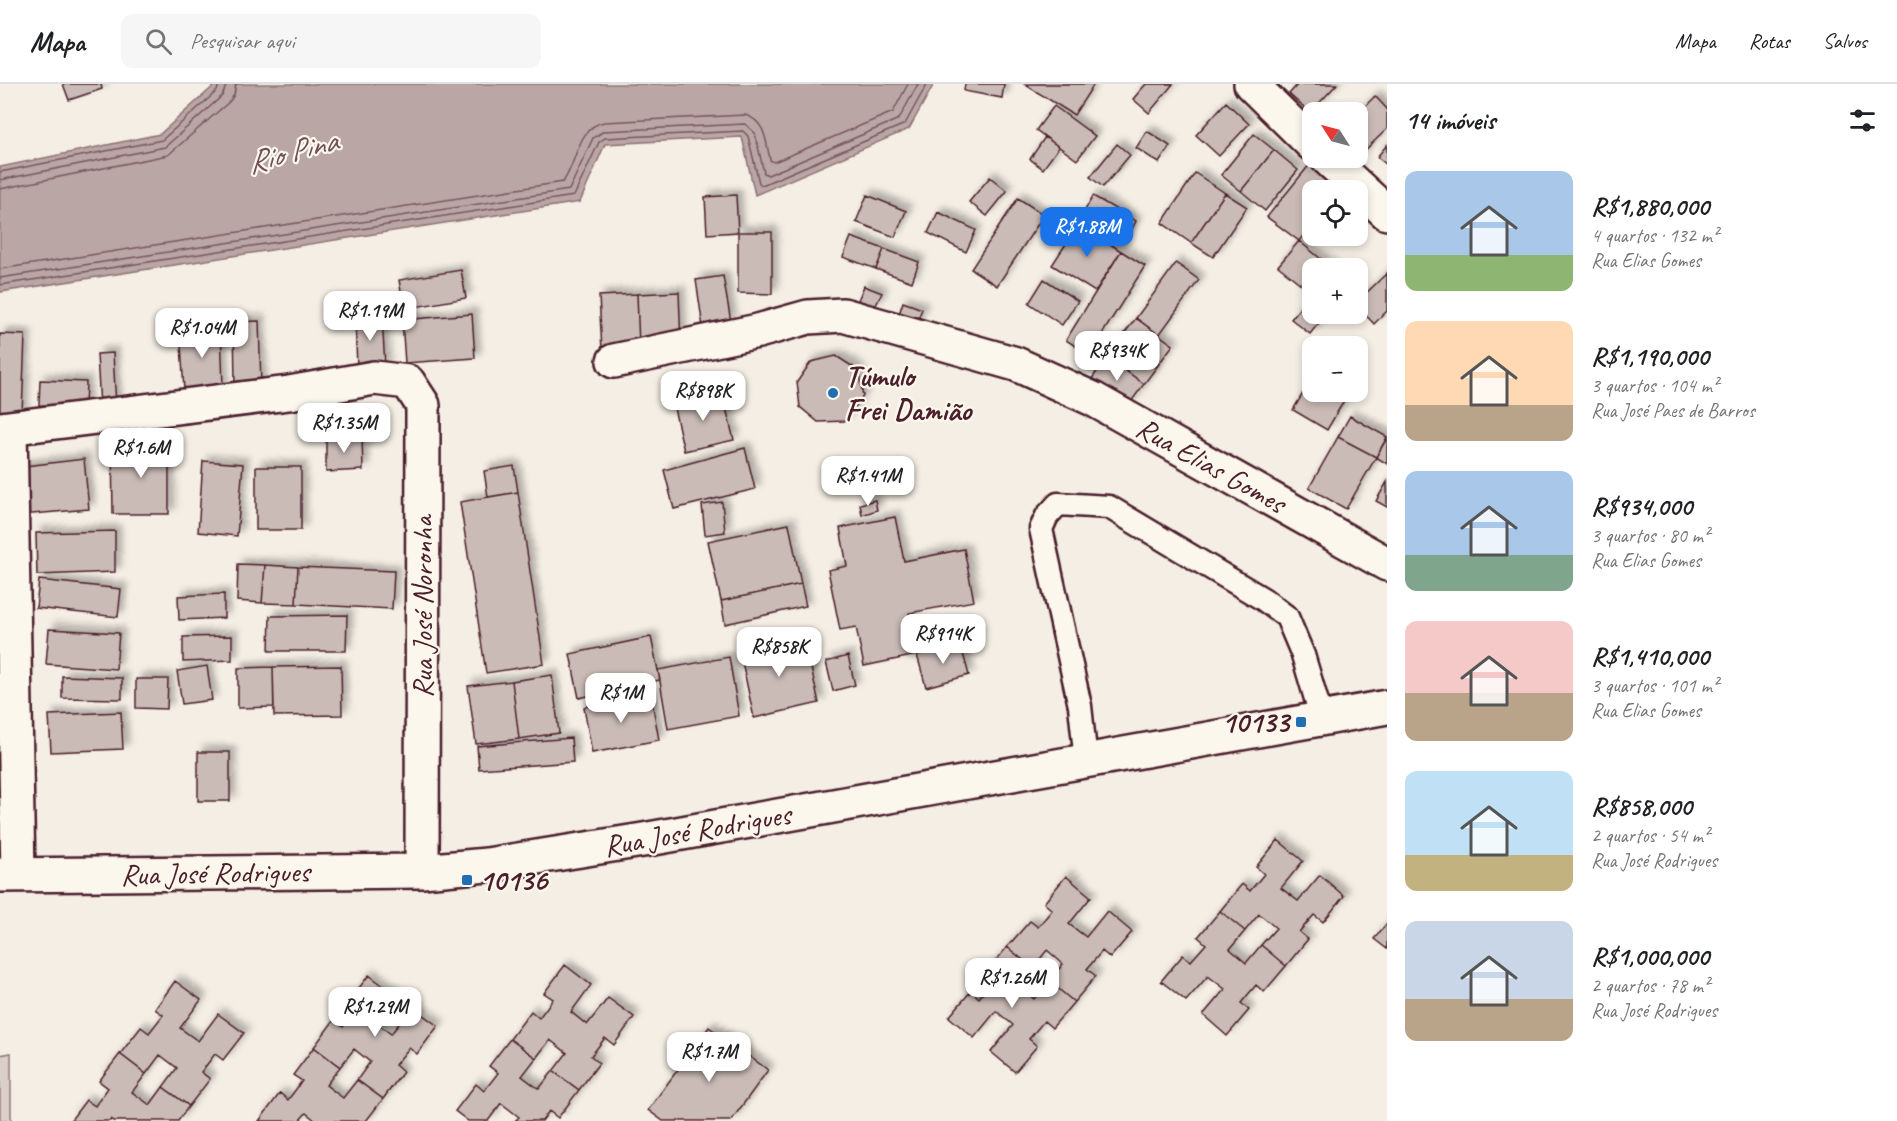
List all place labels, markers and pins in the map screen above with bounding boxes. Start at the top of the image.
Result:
pin: R$1.88M [1032,207,1142,258]
pin: R$1.19M [315,291,425,342]
pin: R$1.04M [147,308,257,359]
pin: R$934K [1068,331,1166,382]
place label: Túmulo Frei Damião [845,357,973,429]
pin: R$898K [654,371,752,422]
marker: Túmulo Frei Damião [826,386,840,400]
pin: R$1.35M [289,403,399,454]
pin: R$1.6M [92,428,190,479]
pin: R$1.41M [813,456,923,507]
pin: R$914K [894,614,992,665]
pin: R$858K [730,627,828,678]
pin: R$1M [585,673,657,724]
place label: 10133 [1222,703,1292,741]
marker: 10133 [1294,715,1308,729]
place label: 10136 [479,861,549,899]
marker: 10136 [460,873,474,887]
pin: R$1.26M [957,958,1067,1009]
pin: R$1.29M [320,987,430,1038]
pin: R$1.7M [660,1032,758,1083]

